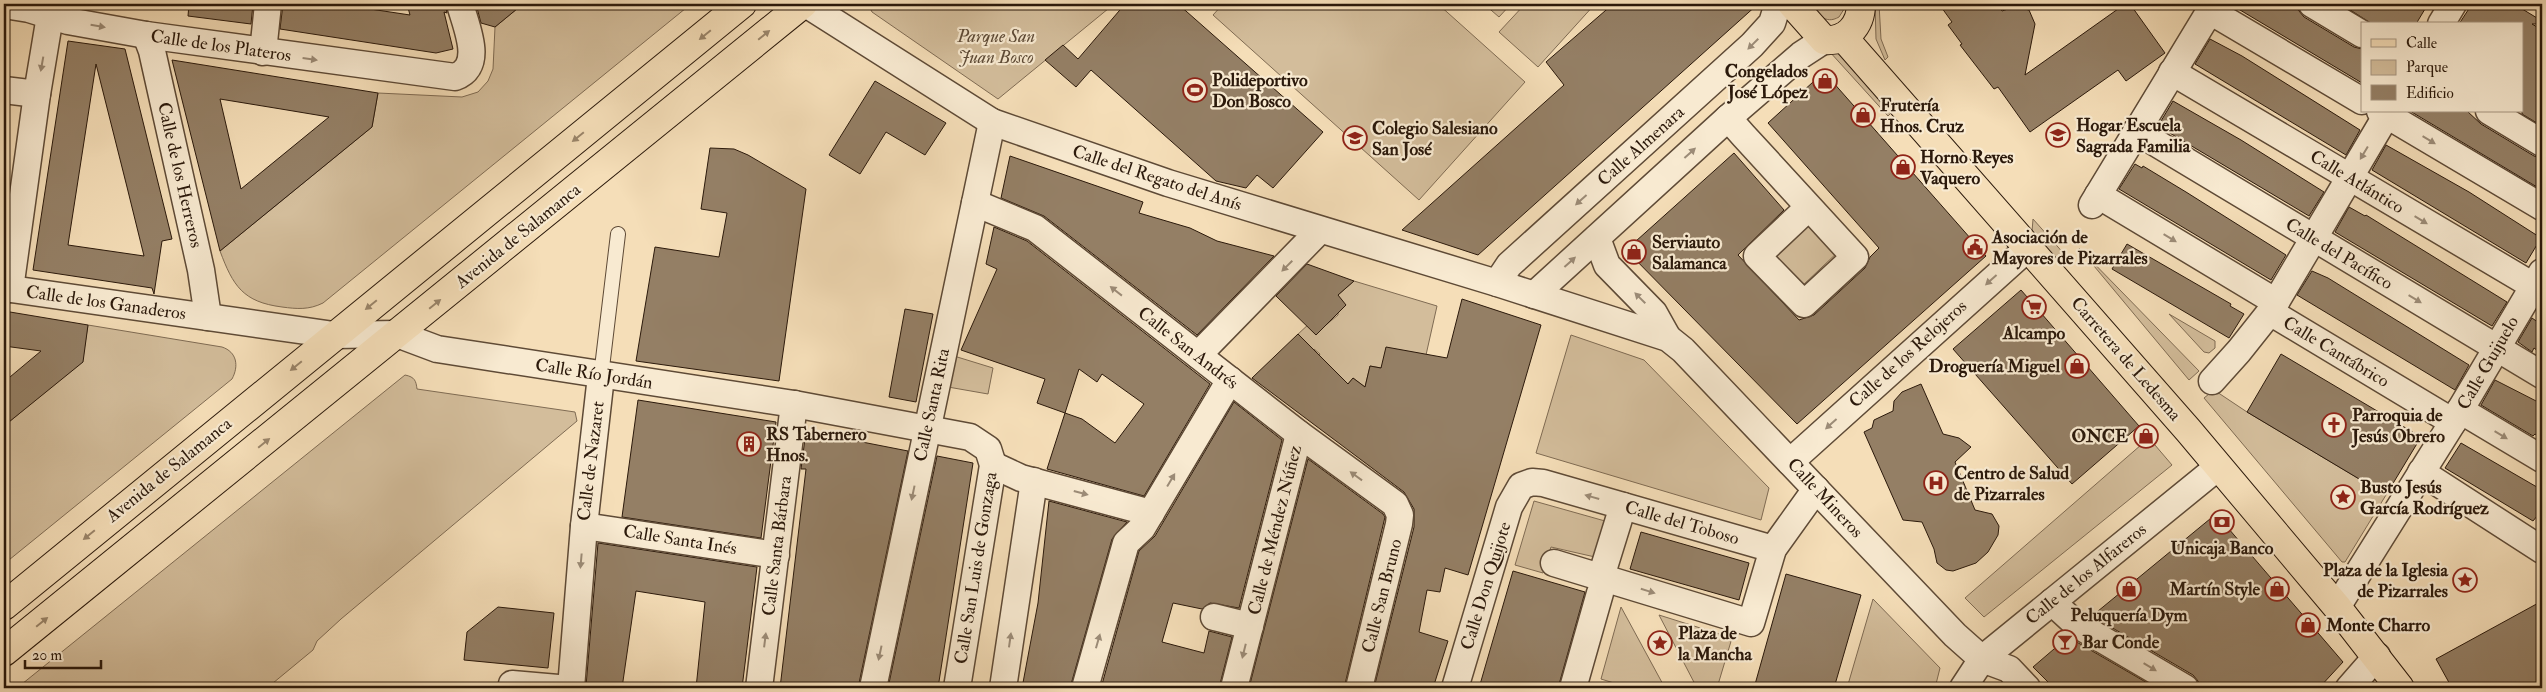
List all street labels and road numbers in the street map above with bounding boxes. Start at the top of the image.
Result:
street label: Calle de los Plateros [149,25,293,67]
street label: Calle de los Herreros [152,100,208,250]
street label: Calle Almenara [1593,101,1690,191]
street label: Calle del Regato del Anís [1069,140,1245,216]
street label: Calle Atlántico [2306,145,2409,219]
street label: Avenida de Salamanca [450,178,586,294]
street label: Calle del Pacífico [2281,213,2397,295]
street label: Calle de los Ganaderos [24,280,188,326]
street label: Carretera de Ledesma [2066,292,2187,426]
street label: Calle de los Relojeros [1844,295,1972,413]
street label: Calle San Andrés [1133,302,1243,394]
street label: Calle Cantábrico [2279,311,2394,393]
street label: Calle Guijuelo [2452,312,2524,414]
street label: Calle Santa Rita [909,346,955,464]
street label: Calle Río Jordán [534,353,654,395]
street label: Calle de Nazaret [572,400,610,522]
street label: Avenida de Salamanca [101,412,237,528]
street label: Calle de Méndez Núñez [1243,442,1307,617]
street label: Calle Mineros [1782,453,1868,543]
street label: Calle San Luis de Gonzaga [949,470,1003,666]
street label: Calle Santa Bárbara [757,474,797,617]
street label: Calle del Toboso [1622,496,1742,550]
street label: Calle de los Alfareros [2021,518,2151,630]
street label: Calle Don Quijote [1456,519,1517,653]
street label: Calle Santa Inés [621,520,739,560]
street label: Calle San Bruno [1357,536,1407,656]

